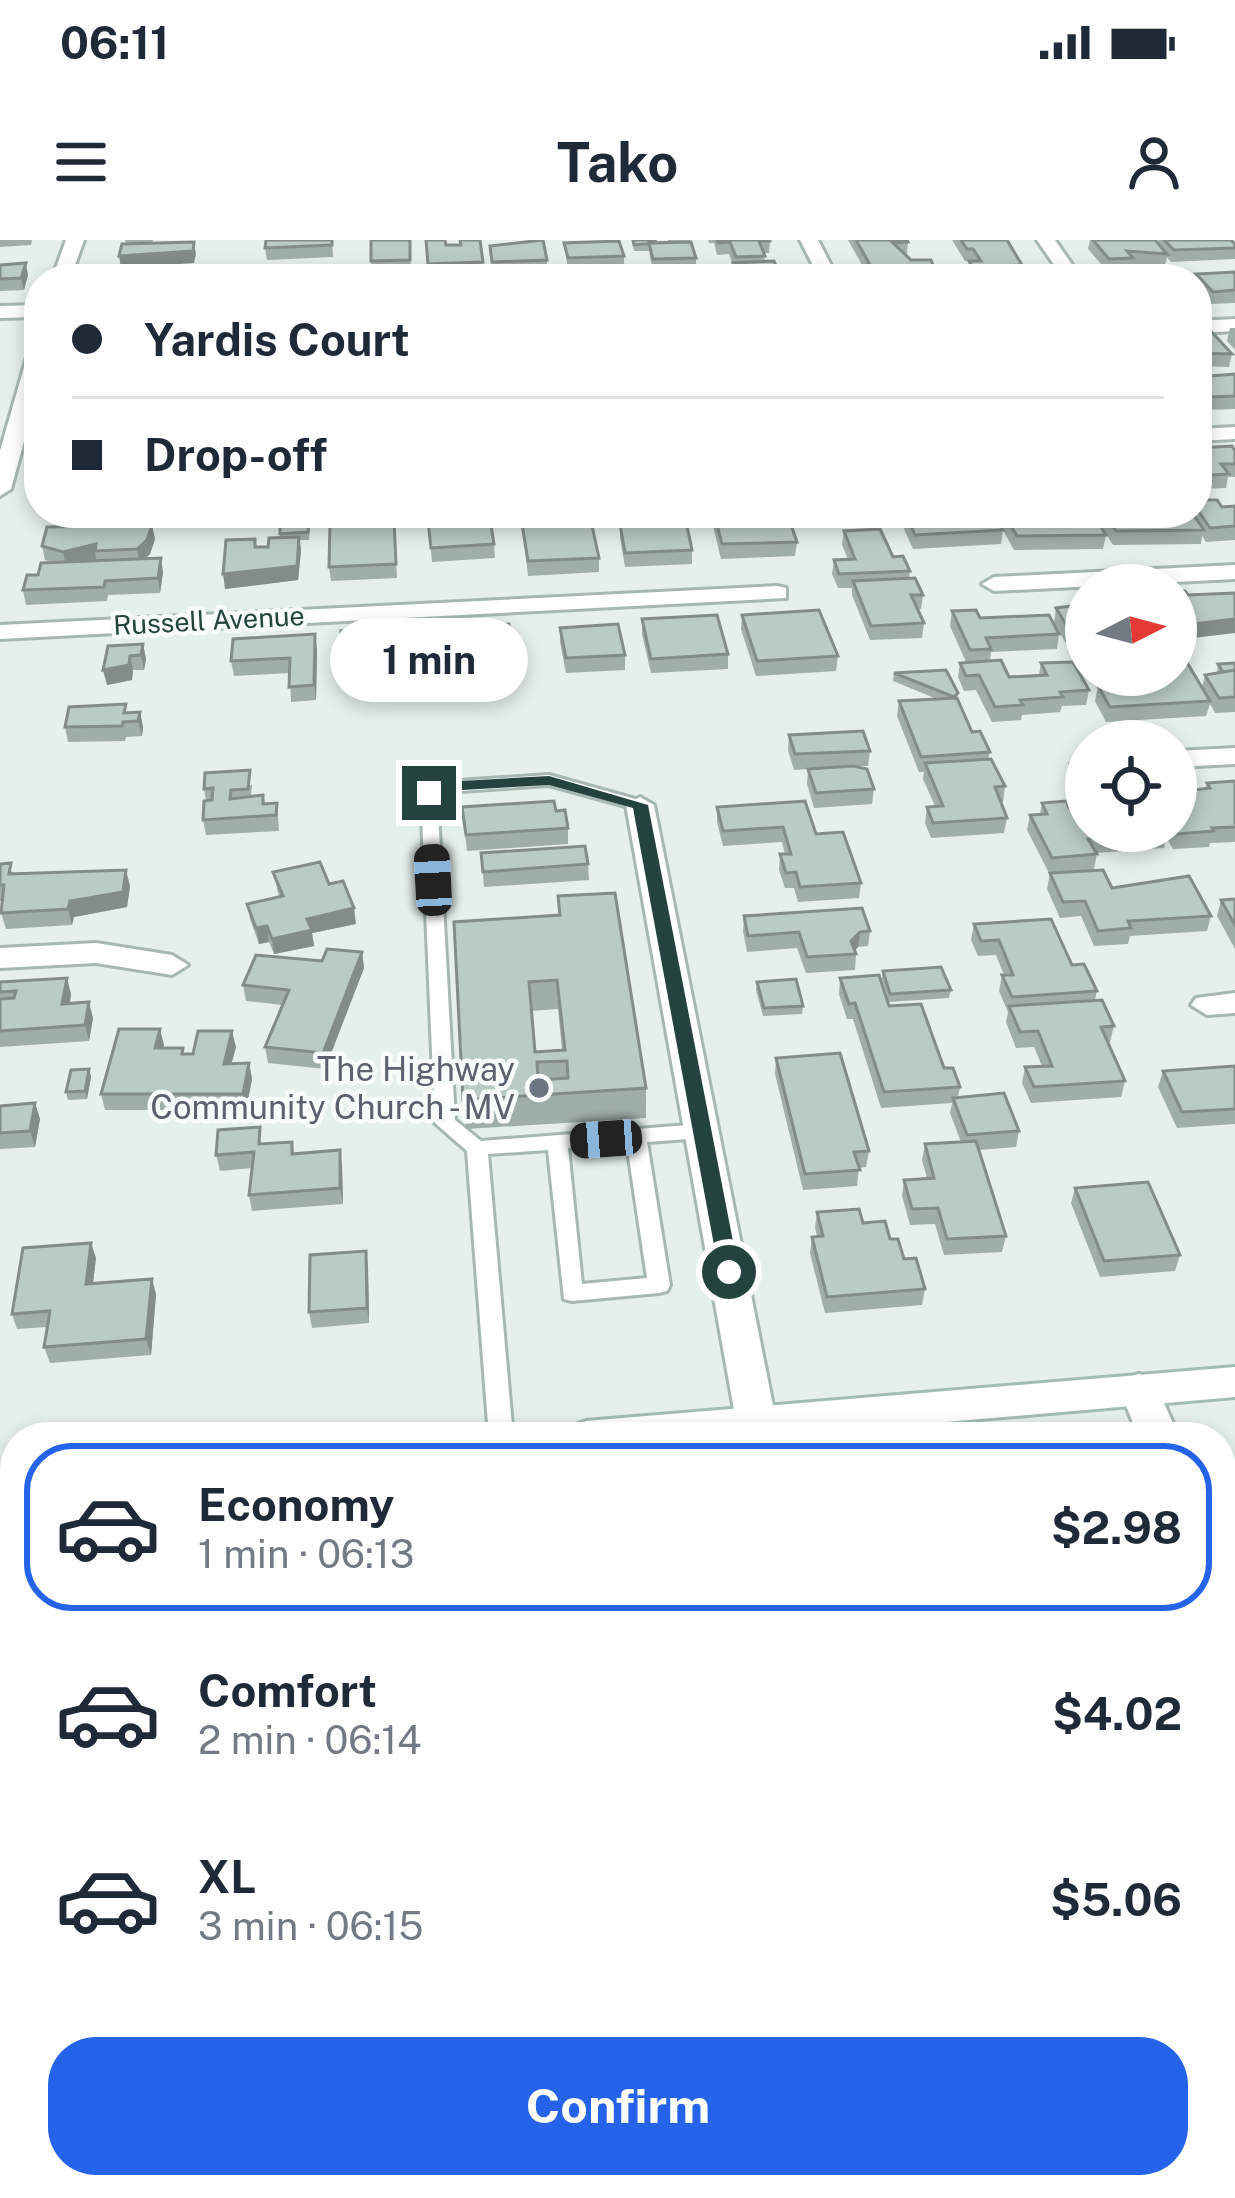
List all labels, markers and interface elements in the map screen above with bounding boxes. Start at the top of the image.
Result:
text: 06:11 [60,16,169,69]
icon: menu [48,129,114,195]
icon: person [1121,129,1187,195]
text: Tako [557,131,678,194]
text: Yardis Court [144,313,410,366]
text: Drop-off [144,428,327,481]
north arrow [1065,564,1197,696]
map controls [1065,564,1197,852]
street label: Russell Avenue [112,599,305,641]
callout: 1 min [330,619,528,703]
text: 1 min [382,637,476,683]
button: locate [1065,720,1197,852]
route end [402,766,456,820]
car [413,843,453,917]
place label: The Highway Community Church - MV [150,1050,515,1126]
marker: The Highway Community Church - MV [526,1075,552,1101]
car [569,1119,643,1159]
route start [702,1245,756,1299]
icon: car [54,1473,162,1581]
text: Economy [198,1478,394,1531]
text: $2.98 [1051,1501,1182,1554]
text: 1 min · 06:13 [198,1531,414,1577]
icon: car [54,1659,162,1767]
text: Comfort [198,1664,377,1717]
text: $4.02 [1052,1687,1182,1740]
text: 2 min · 06:14 [198,1717,422,1763]
icon: car [54,1845,162,1953]
text: XL [198,1850,256,1903]
text: $5.06 [1050,1873,1182,1926]
text: 3 min · 06:15 [198,1903,423,1949]
button: Confirm [48,2037,1188,2175]

